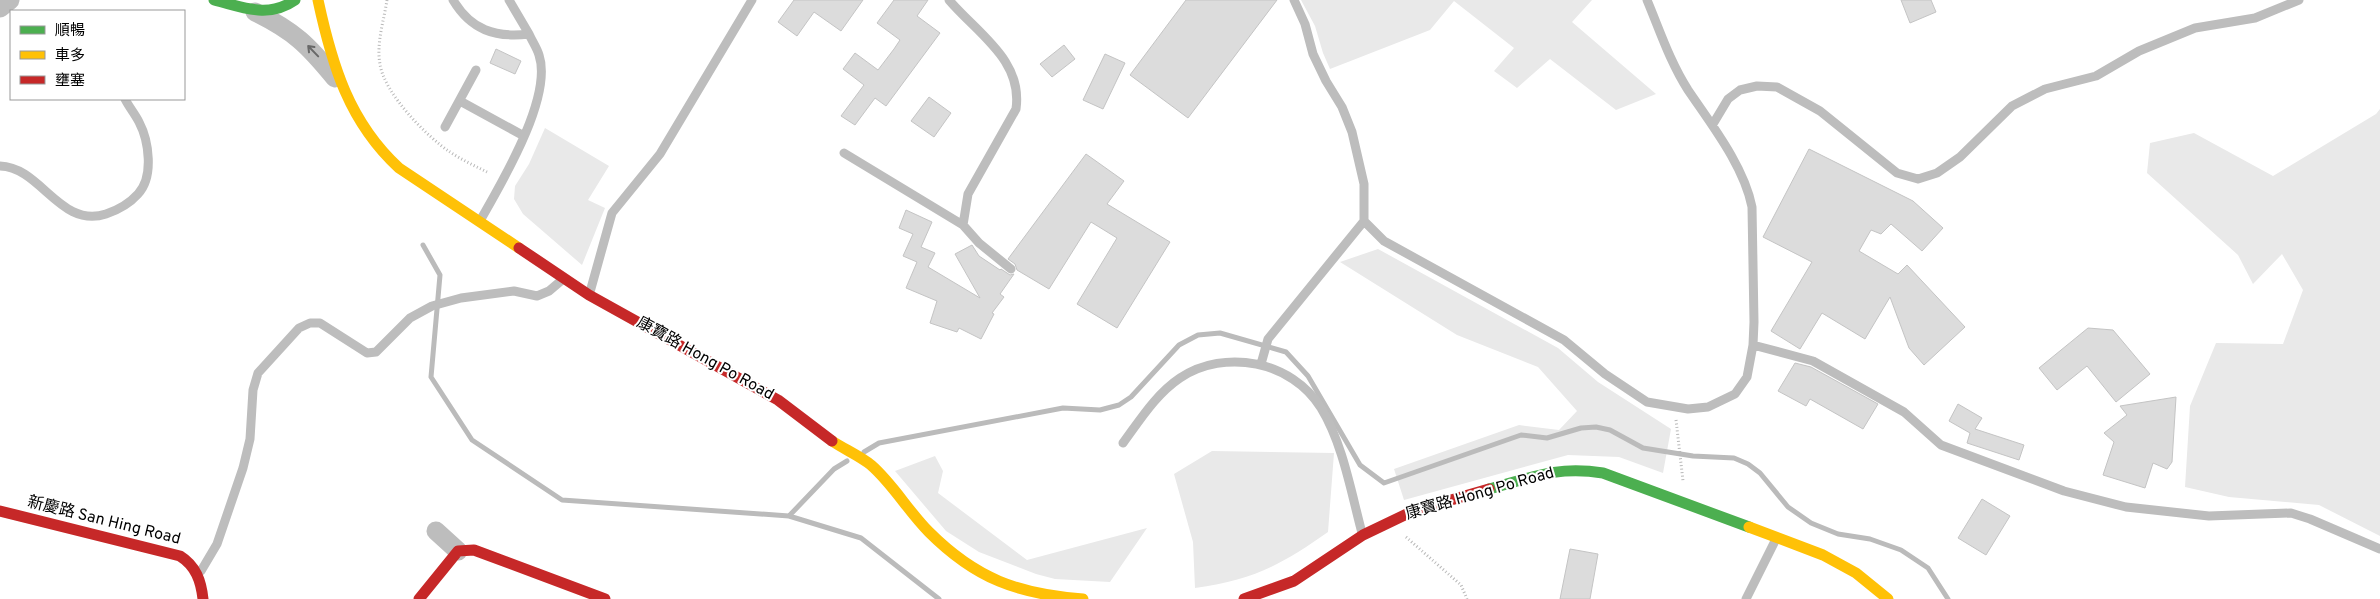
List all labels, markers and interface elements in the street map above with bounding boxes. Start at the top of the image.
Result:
legend [10,10,185,100]
text: 順暢 [55,22,85,41]
one-way arrow [307,46,319,58]
text: 車多 [55,47,85,66]
text: 壅塞 [55,72,85,91]
street label: 康寶路 Hong Po Road [633,312,778,405]
street label: 康寶路 Hong Po Road [1403,462,1557,525]
street label: 新慶路 San Hing Road [25,491,183,550]

